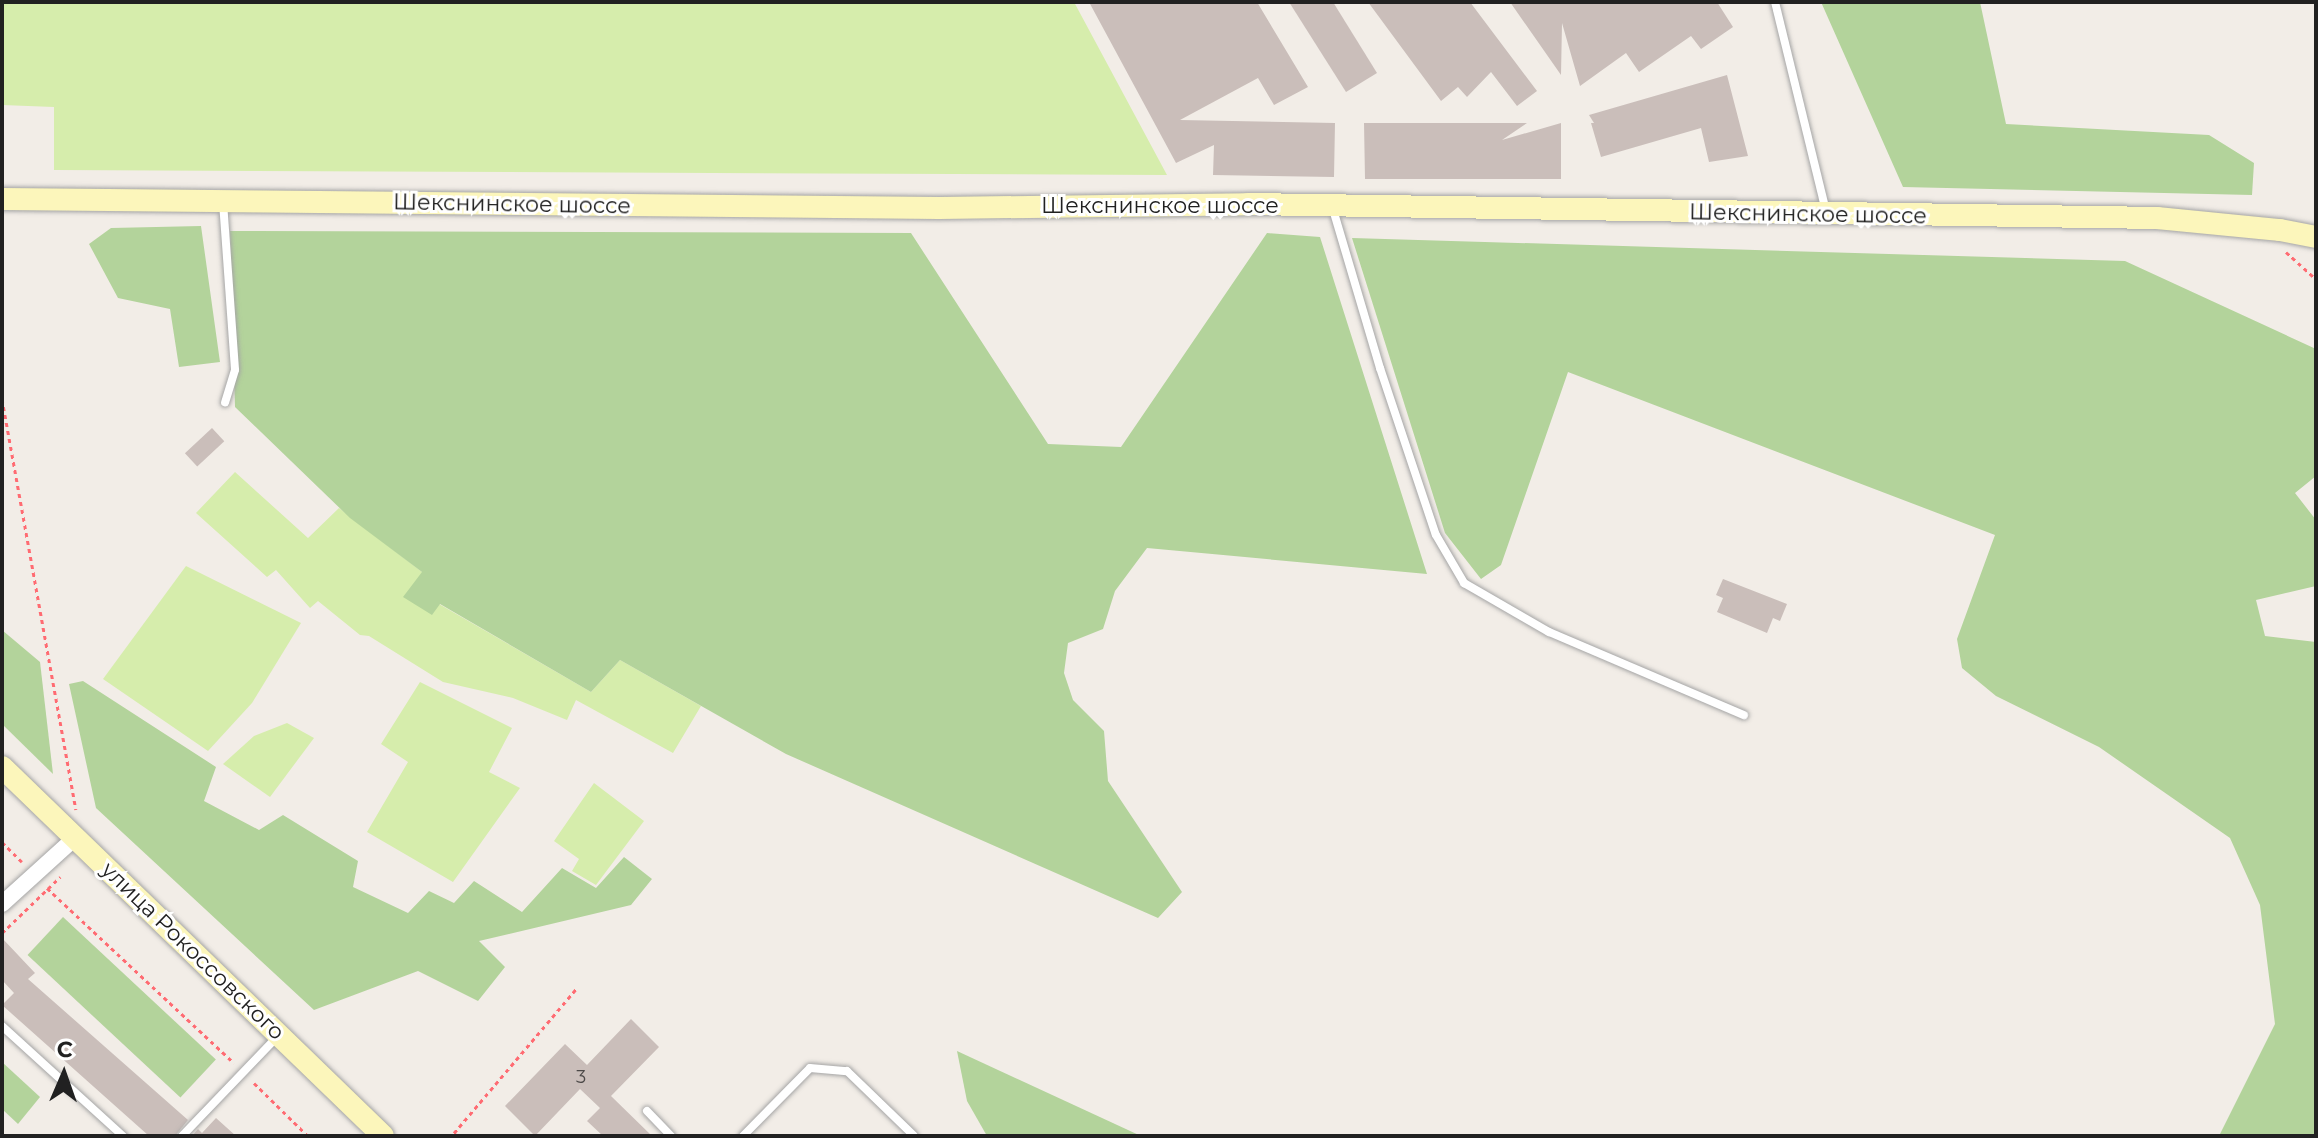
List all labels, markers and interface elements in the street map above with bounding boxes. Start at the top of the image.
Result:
street label: Шекснинское шоссе [393,189,631,219]
street label: Шекснинское шоссе [1041,193,1279,219]
street label: Шекснинское шоссе [1689,199,1927,229]
street label: улица Рокоссовского [96,857,290,1045]
north arrow [24,1034,104,1114]
text: С [56,1036,73,1063]
house number: 3 [576,1066,586,1088]

